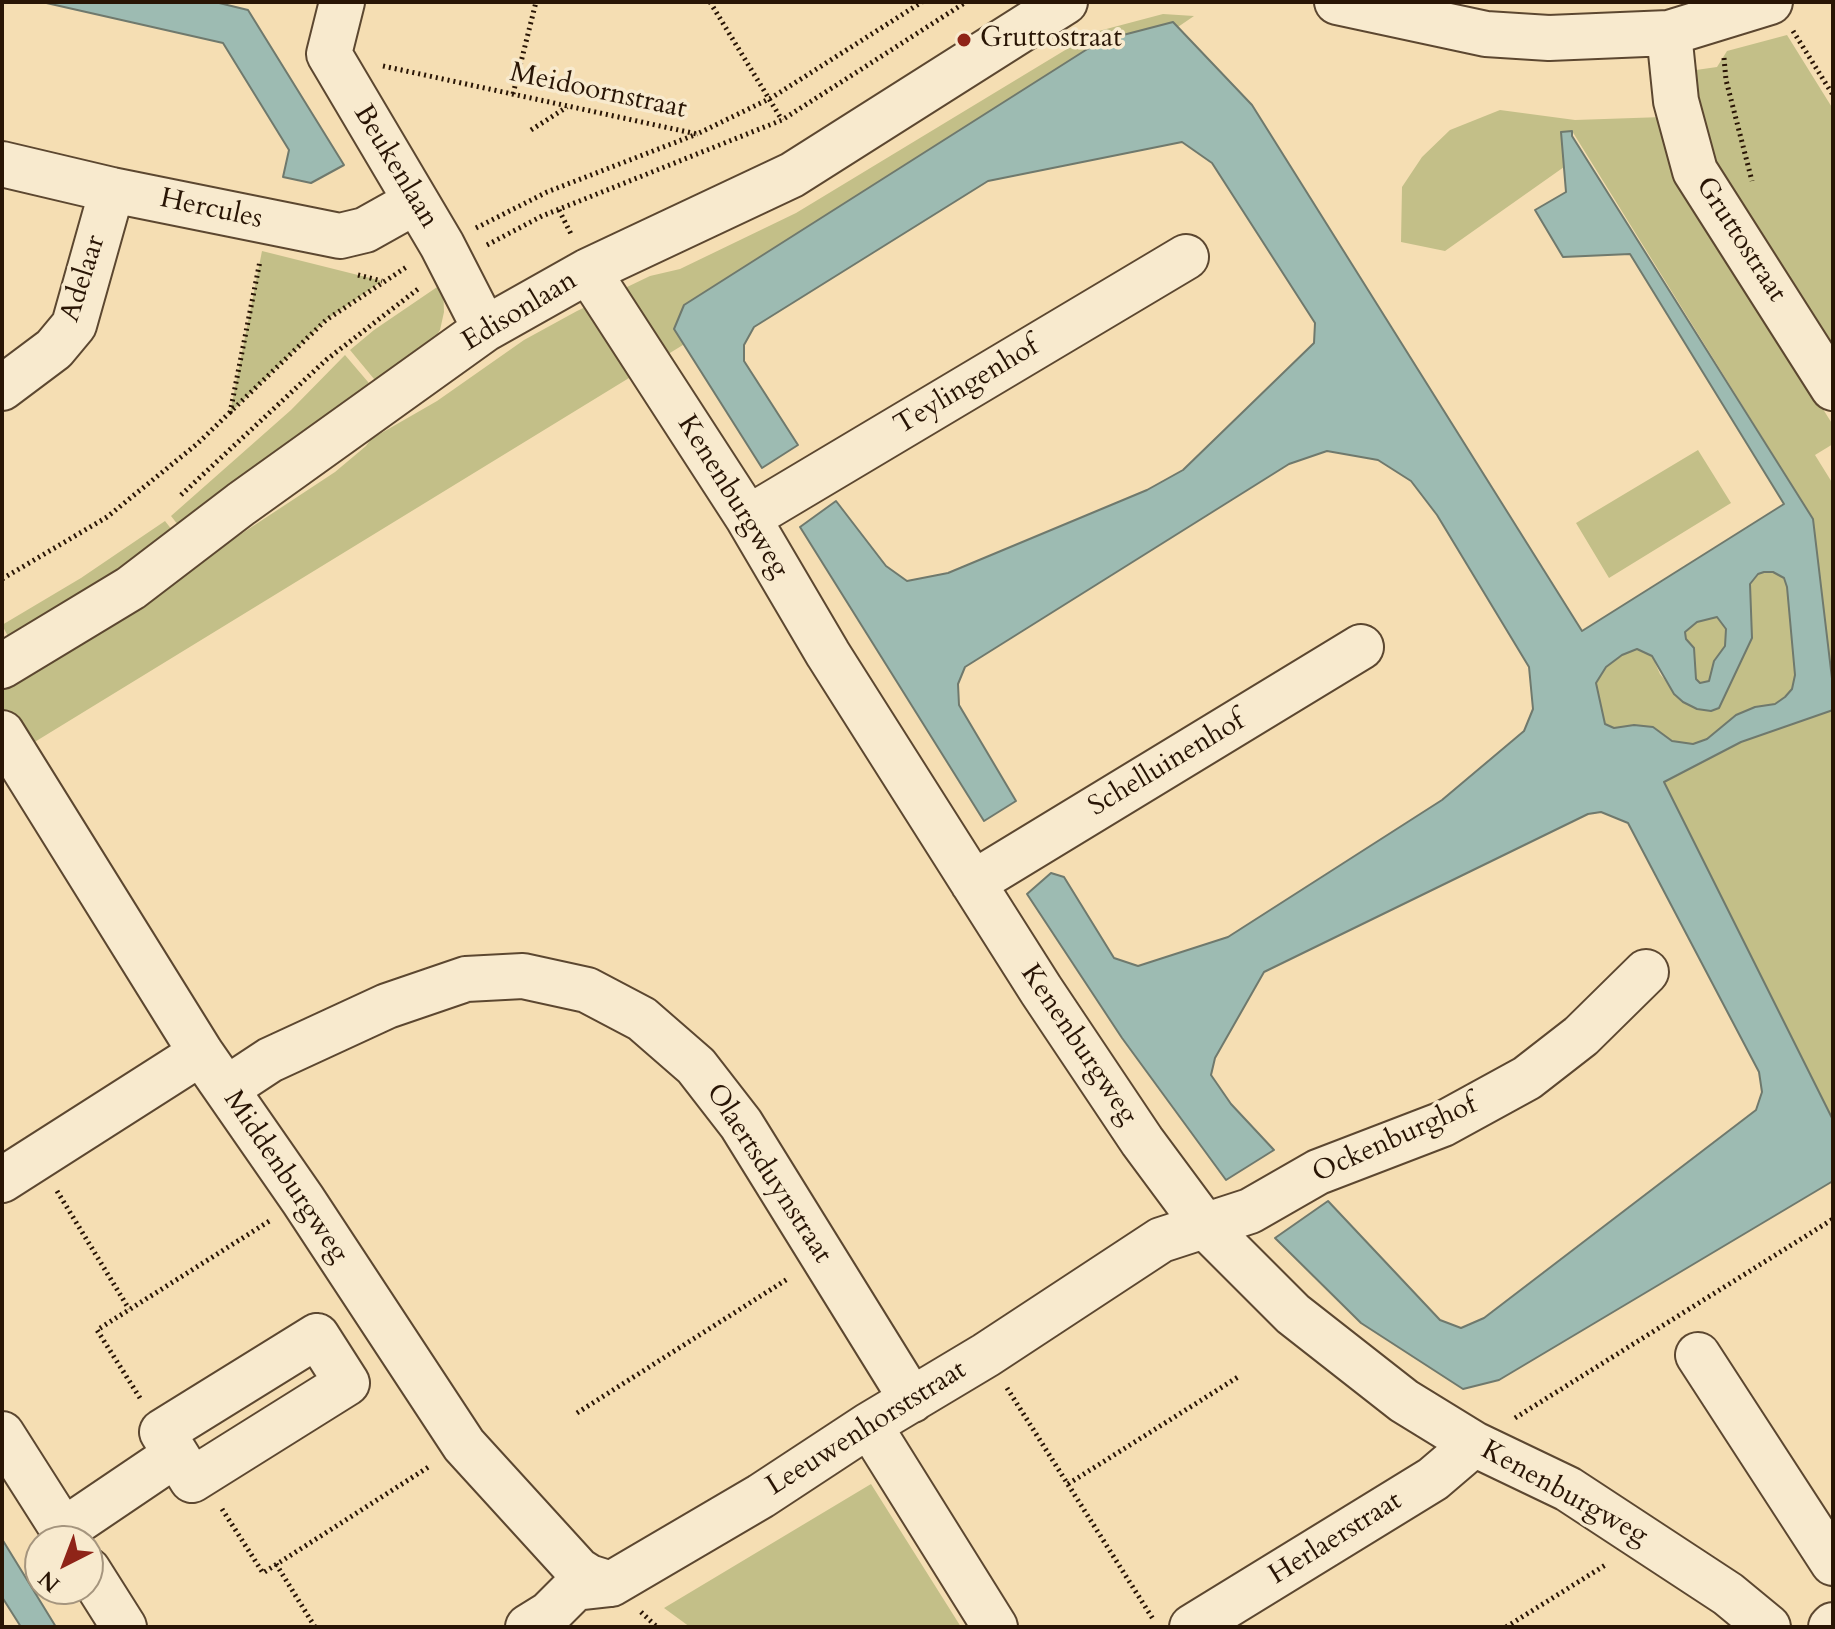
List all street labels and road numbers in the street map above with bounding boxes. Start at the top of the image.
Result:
street label: Meidoornstraat [507,57,689,127]
street label: Beukenlaan [345,99,445,235]
street label: Gruttostraat [1687,171,1793,309]
street label: Hercules [157,183,265,237]
street label: Adelaar [54,231,114,327]
street label: Edisonlaan [457,265,583,359]
street label: Teylingenhof [889,331,1045,443]
street label: Kenenburgweg [669,410,795,584]
street label: Schelluinenhof [1083,705,1251,825]
street label: Kenenburgweg [1012,959,1144,1131]
street label: Olaertsduynstraat [698,1078,838,1270]
street label: Middenburgweg [215,1085,355,1269]
street label: Ockenburghof [1308,1089,1482,1191]
street label: Leeuwenhorststraat [761,1354,973,1504]
street label: Kenenburgweg [1475,1434,1653,1554]
street label: Herlaerstraat [1264,1485,1408,1593]

